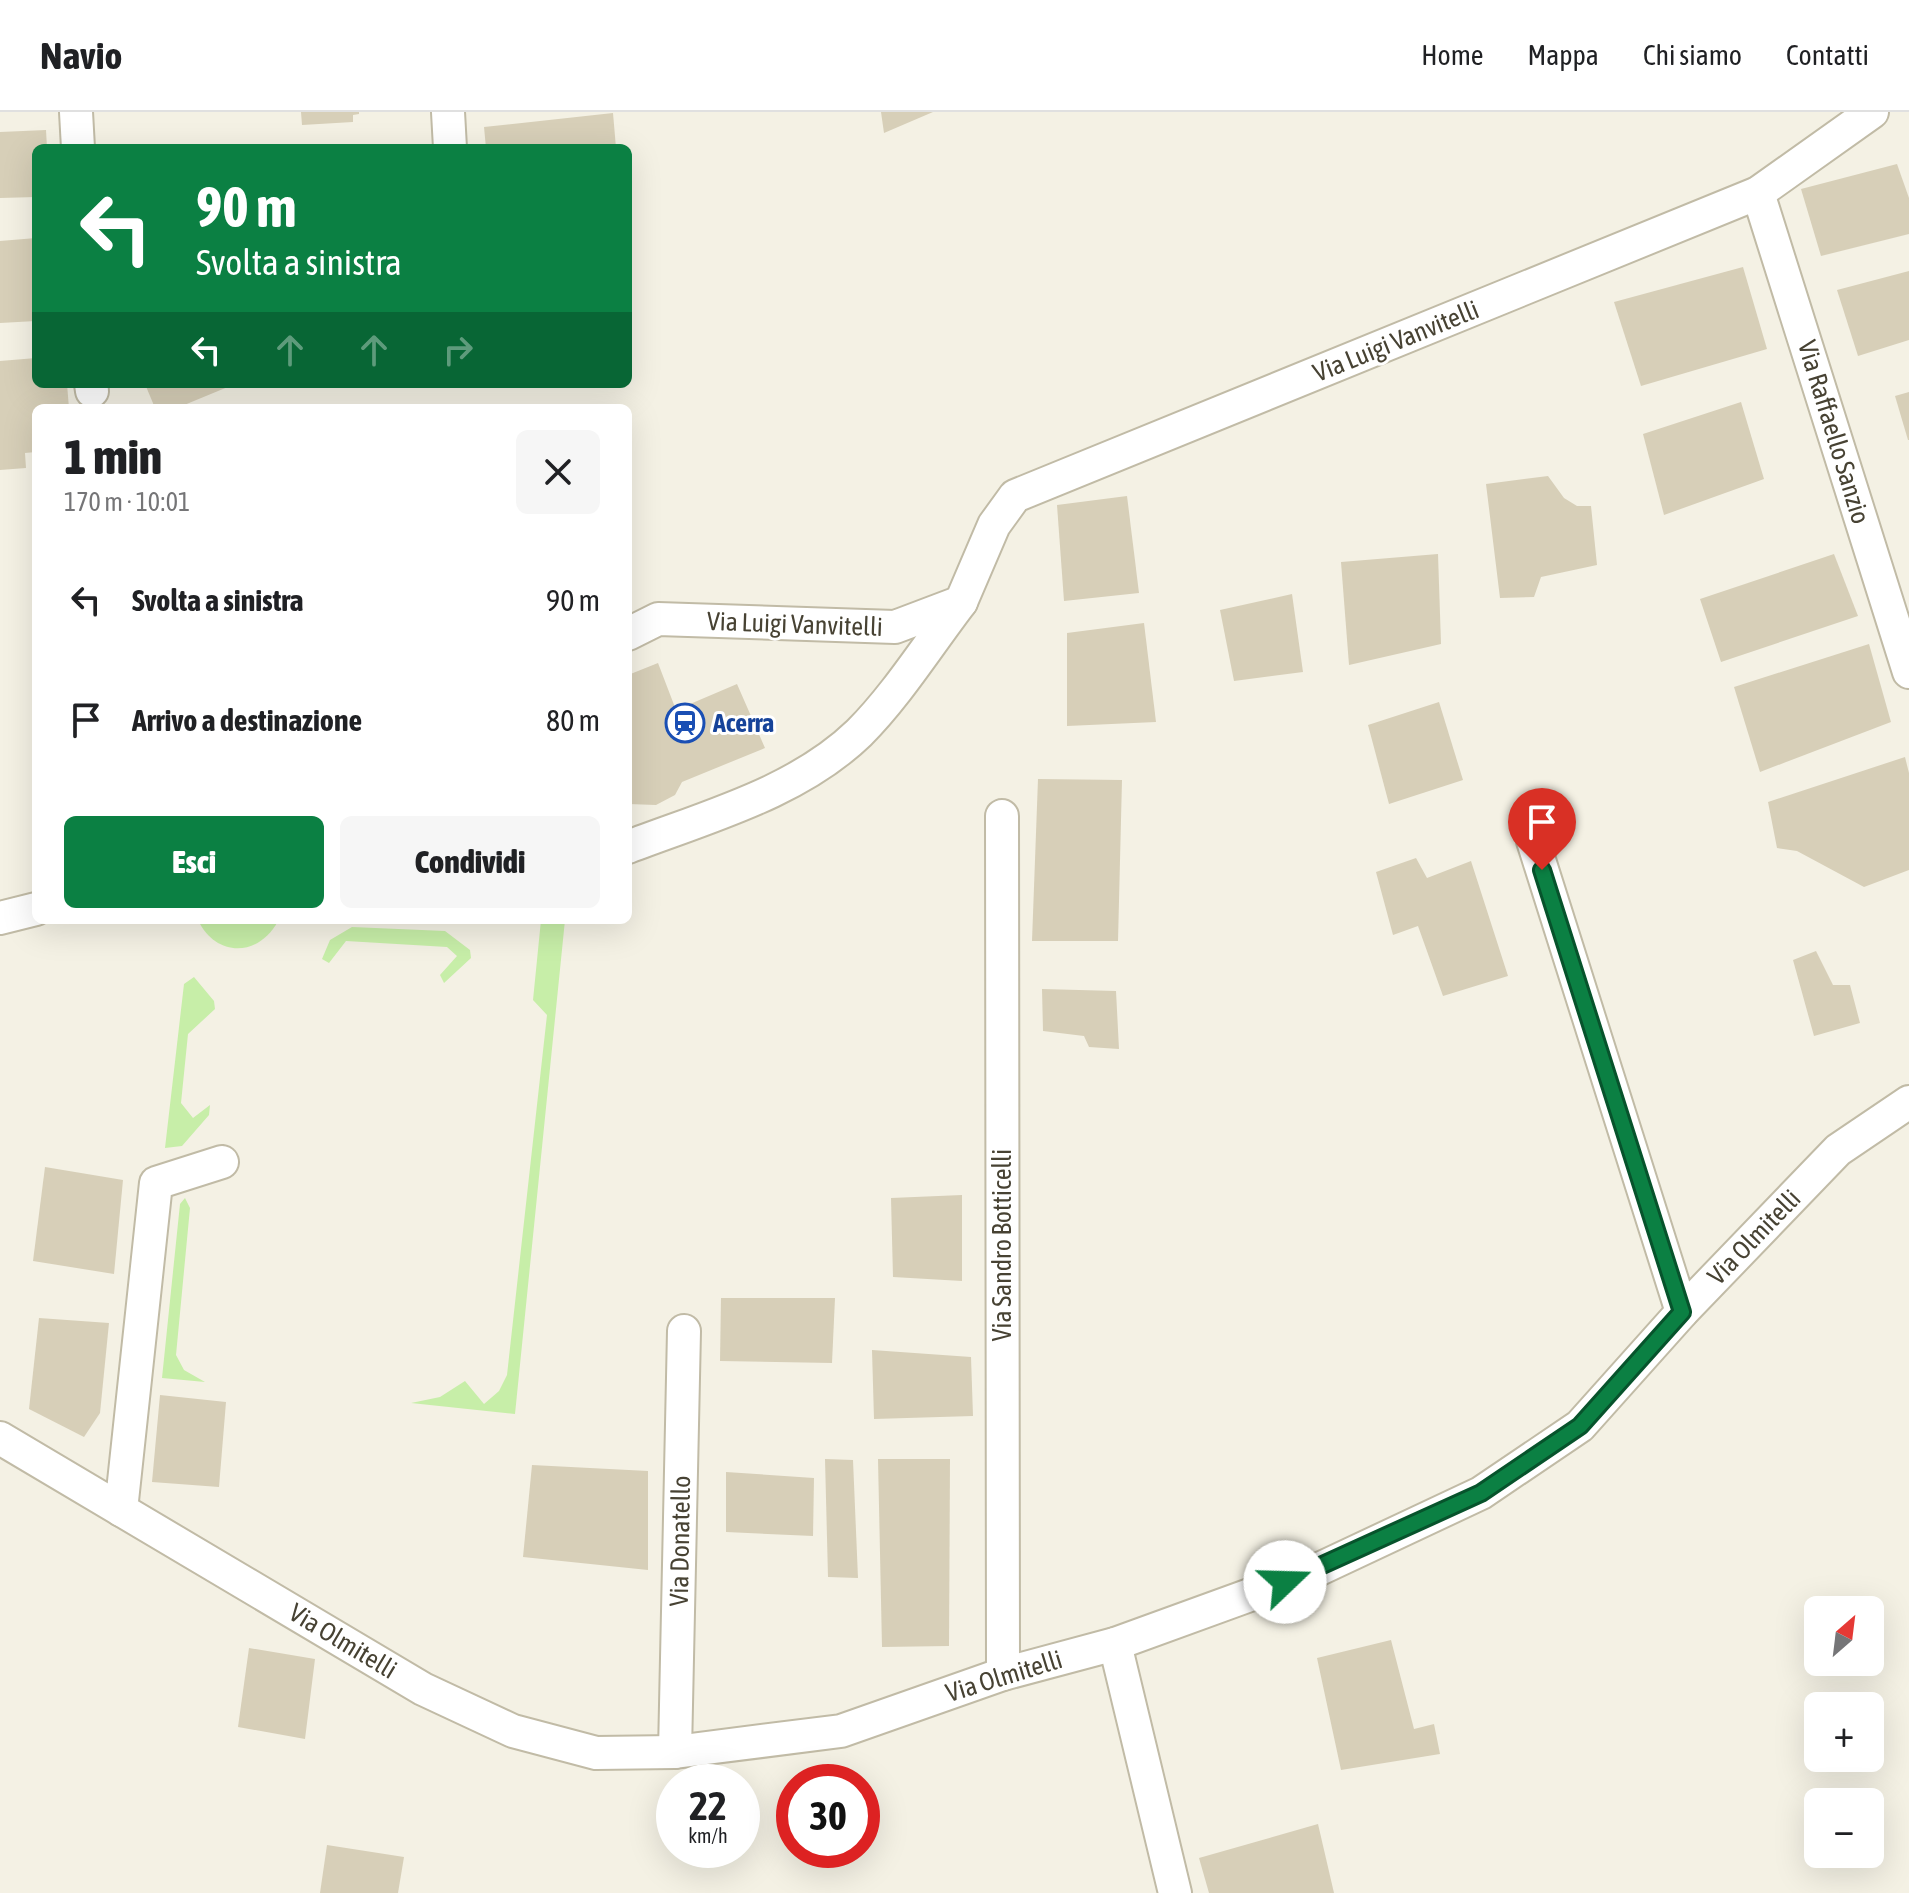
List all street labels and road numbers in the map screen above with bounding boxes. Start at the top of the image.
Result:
street label: Via Luigi Vanvitelli [1309,294,1483,388]
street label: Via Raffaello Sanzio [1792,337,1876,527]
street label: Via Luigi Vanvitelli [707,606,883,642]
street label: Via Sandro Botticelli [987,1149,1017,1341]
street label: Via Olmitelli [1702,1183,1806,1291]
street label: Via Donatello [664,1475,696,1607]
street label: Via Olmitelli [284,1597,402,1685]
street label: Via Olmitelli [942,1644,1066,1708]

